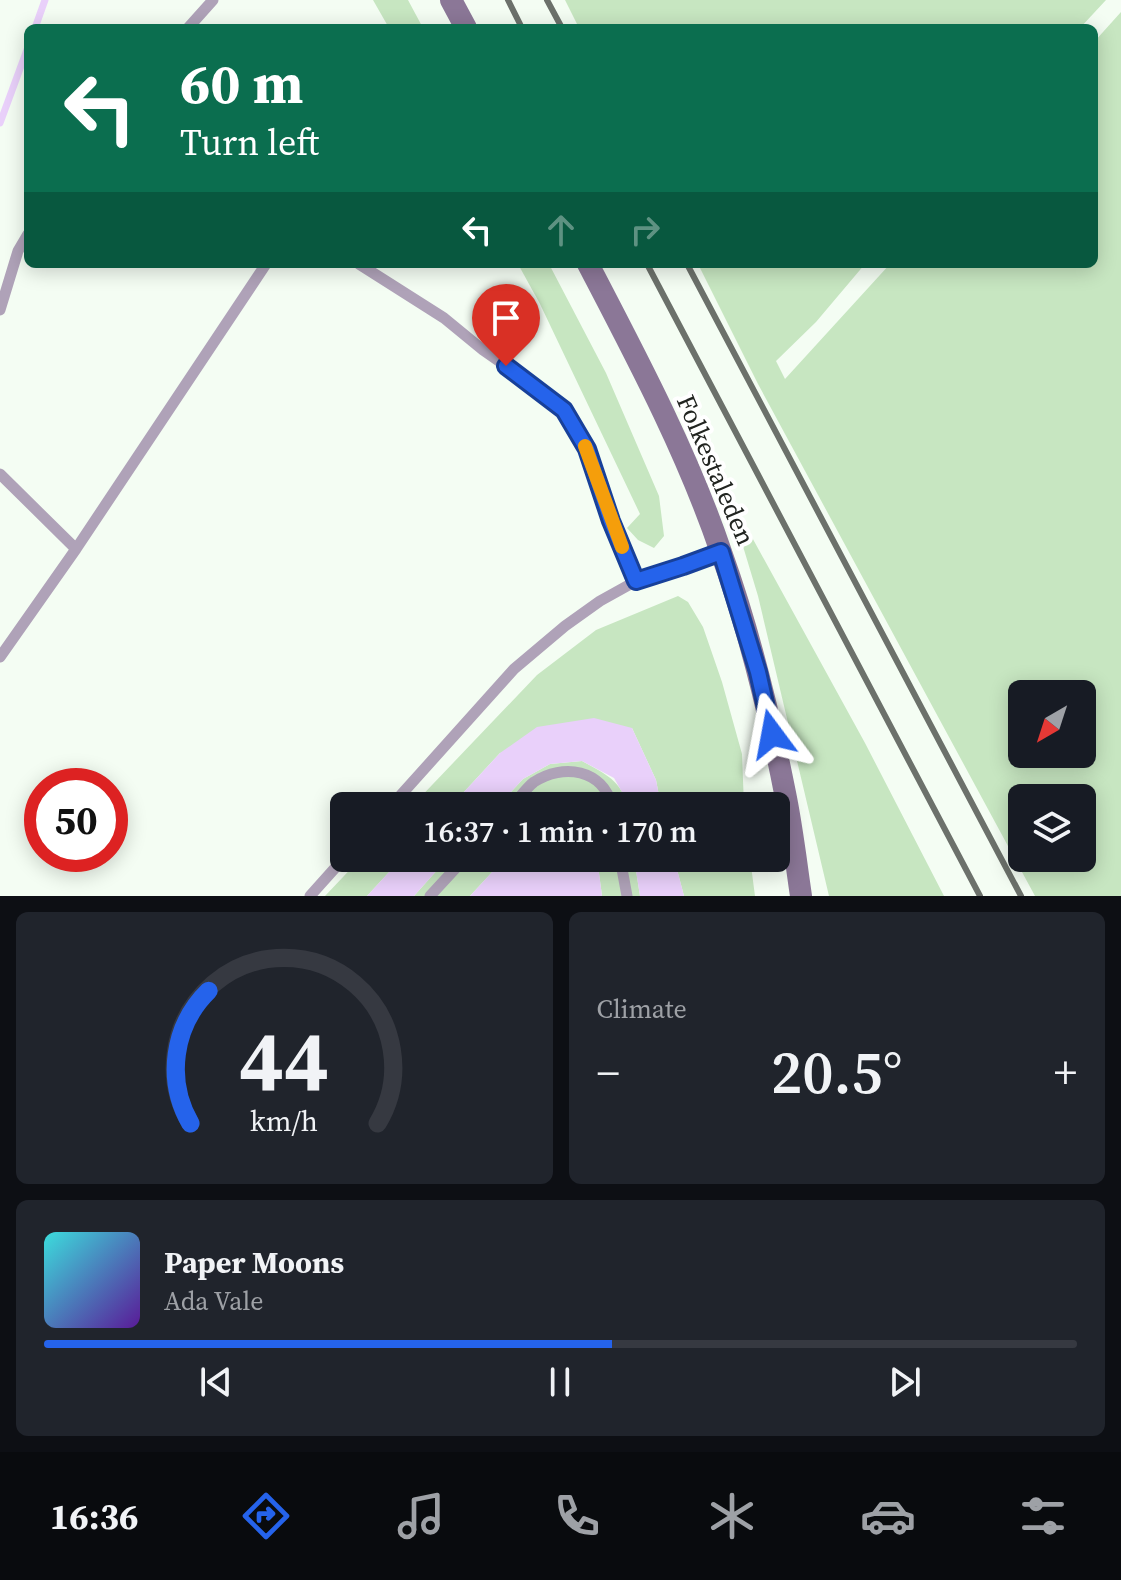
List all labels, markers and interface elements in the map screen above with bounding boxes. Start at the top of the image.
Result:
text: 60 m [180,45,303,122]
icon: left [48,56,152,160]
text: Turn left [180,118,319,167]
icon: left [455,208,499,252]
icon: ahead [539,208,583,252]
icon: right [623,208,667,252]
pin [472,284,540,366]
icon: arrive [484,296,528,340]
street label: Folkestaleden [668,389,764,551]
north arrow [1008,680,1096,768]
map controls [1008,680,1096,872]
position arrow [730,692,814,776]
speed limit sign: 50 [24,768,128,872]
button: layers [1008,784,1096,872]
text: 16:37 · 1 min · 170 m [423,811,697,852]
text: Climate [597,991,687,1027]
text: 44 [239,1004,329,1118]
text: 20.5° [771,1031,902,1113]
text: − [597,1042,620,1103]
text: + [1054,1042,1077,1103]
text: km/h [250,1101,318,1141]
text: Paper Moons [164,1242,344,1283]
text: Ada Vale [164,1283,263,1319]
icon: previous [194,1360,238,1404]
icon: pause [538,1360,582,1404]
icon: next [883,1360,927,1404]
icon: directions [238,1488,294,1544]
icon: music [393,1488,449,1544]
icon: phone [549,1488,605,1544]
icon: climate [704,1488,760,1544]
icon: car [860,1488,916,1544]
icon: filters [1015,1488,1071,1544]
text: 16:36 [50,1492,139,1541]

